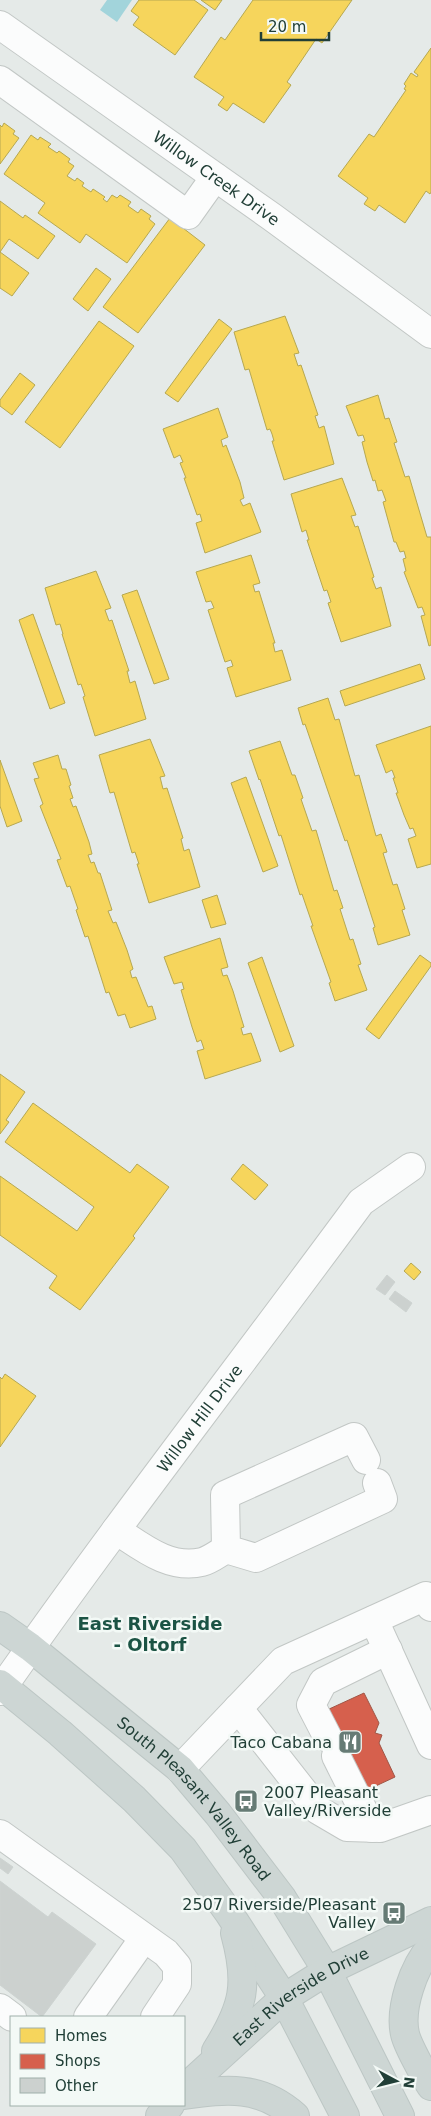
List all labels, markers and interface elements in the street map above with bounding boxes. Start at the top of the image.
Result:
scale bar [261,10,328,42]
text: 20 m [268,18,306,36]
street label: Willow Creek Drive [149,127,283,230]
street label: Willow Hill Drive [153,1361,246,1476]
district label: East Riverside - Oltorf [78,1613,222,1655]
street label: South Pleasant Valley Road [113,1713,274,1885]
restaurant icon: Taco Cabana [337,1729,363,1755]
place label: Taco Cabana [230,1733,332,1752]
place label: 2007 Pleasant Valley/Riverside [264,1783,391,1820]
bus stop icon: 2007 Pleasant Valley/Riverside [233,1788,259,1814]
place label: 2507 Riverside/Pleasant Valley [182,1895,376,1932]
bus stop icon: 2507 Riverside/Pleasant Valley [381,1900,407,1926]
street label: East Riverside Drive [229,1943,372,2050]
legend [10,2016,185,2106]
text: Homes [55,2027,107,2045]
text: Shops [55,2052,101,2070]
north arrow [371,2056,421,2106]
text: N [400,2076,418,2089]
text: Other [55,2077,98,2095]

